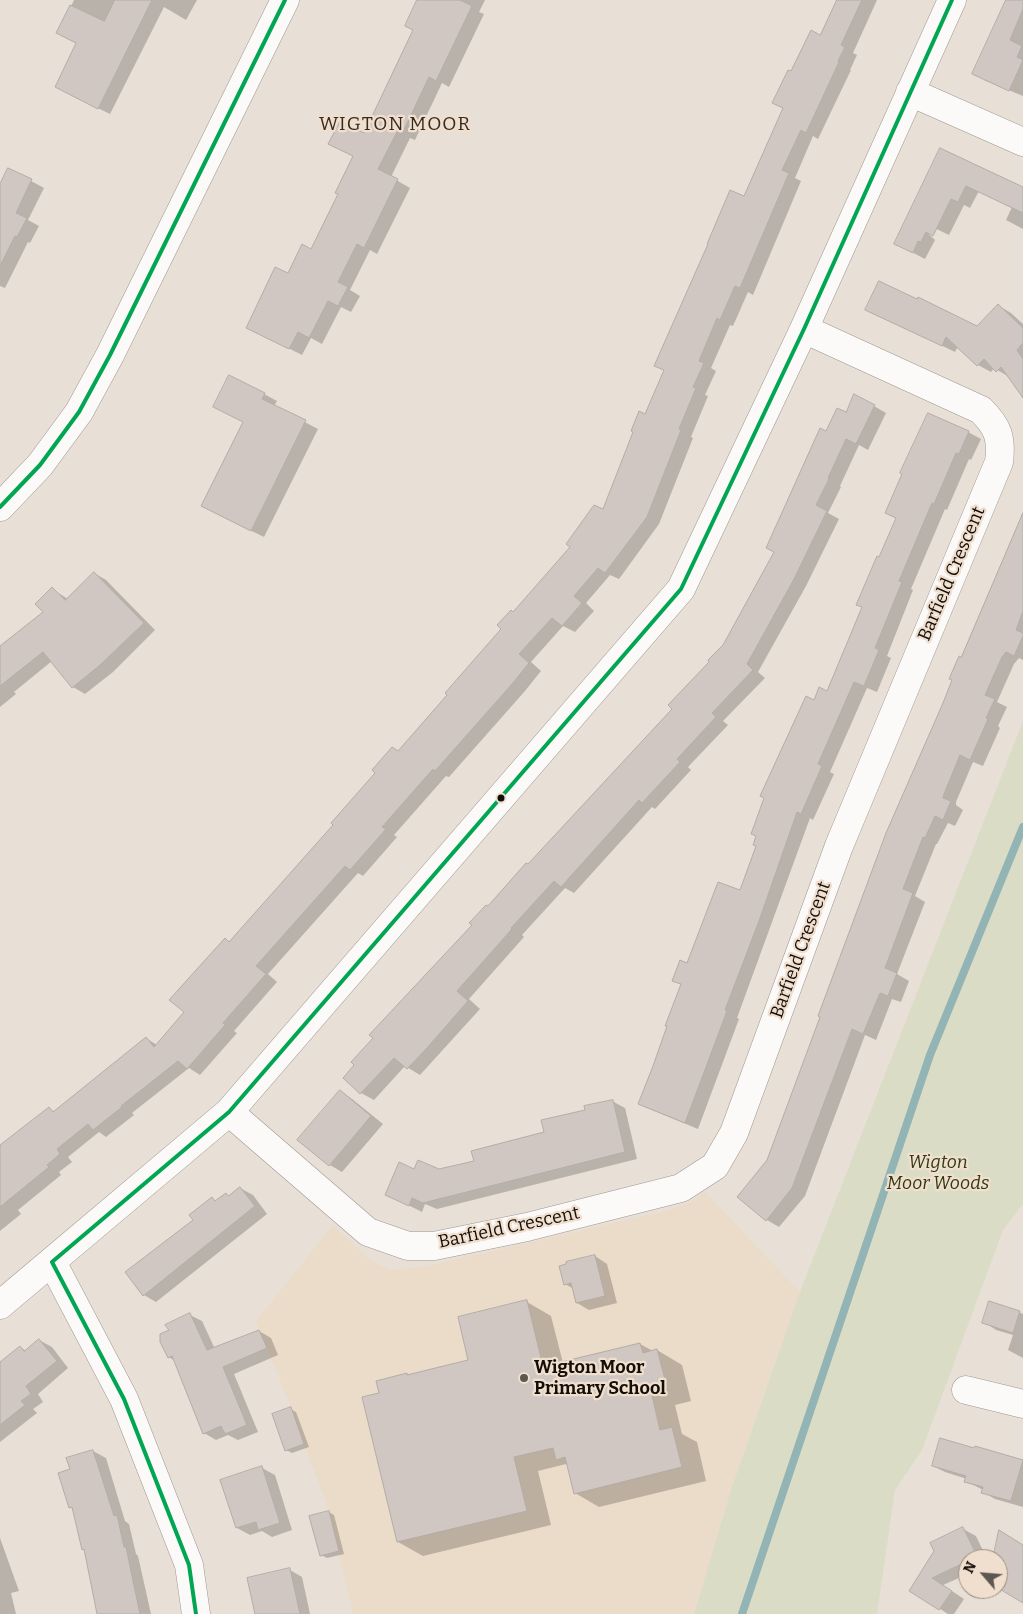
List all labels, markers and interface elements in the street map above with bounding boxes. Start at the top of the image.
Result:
district label: WIGTON MOOR [318,114,472,136]
street label: Barfield Crescent [914,504,990,644]
unlabelled marker [496,793,506,803]
street label: Barfield Crescent [766,879,836,1021]
park label: Wigton Moor Woods [887,1152,989,1194]
street label: Barfield Crescent [437,1203,581,1253]
place label: Wigton Moor Primary School [534,1357,666,1400]
marker: Wigton Moor Primary School [518,1372,530,1384]
north arrow [958,1549,1008,1599]
text: N [960,1559,980,1576]

